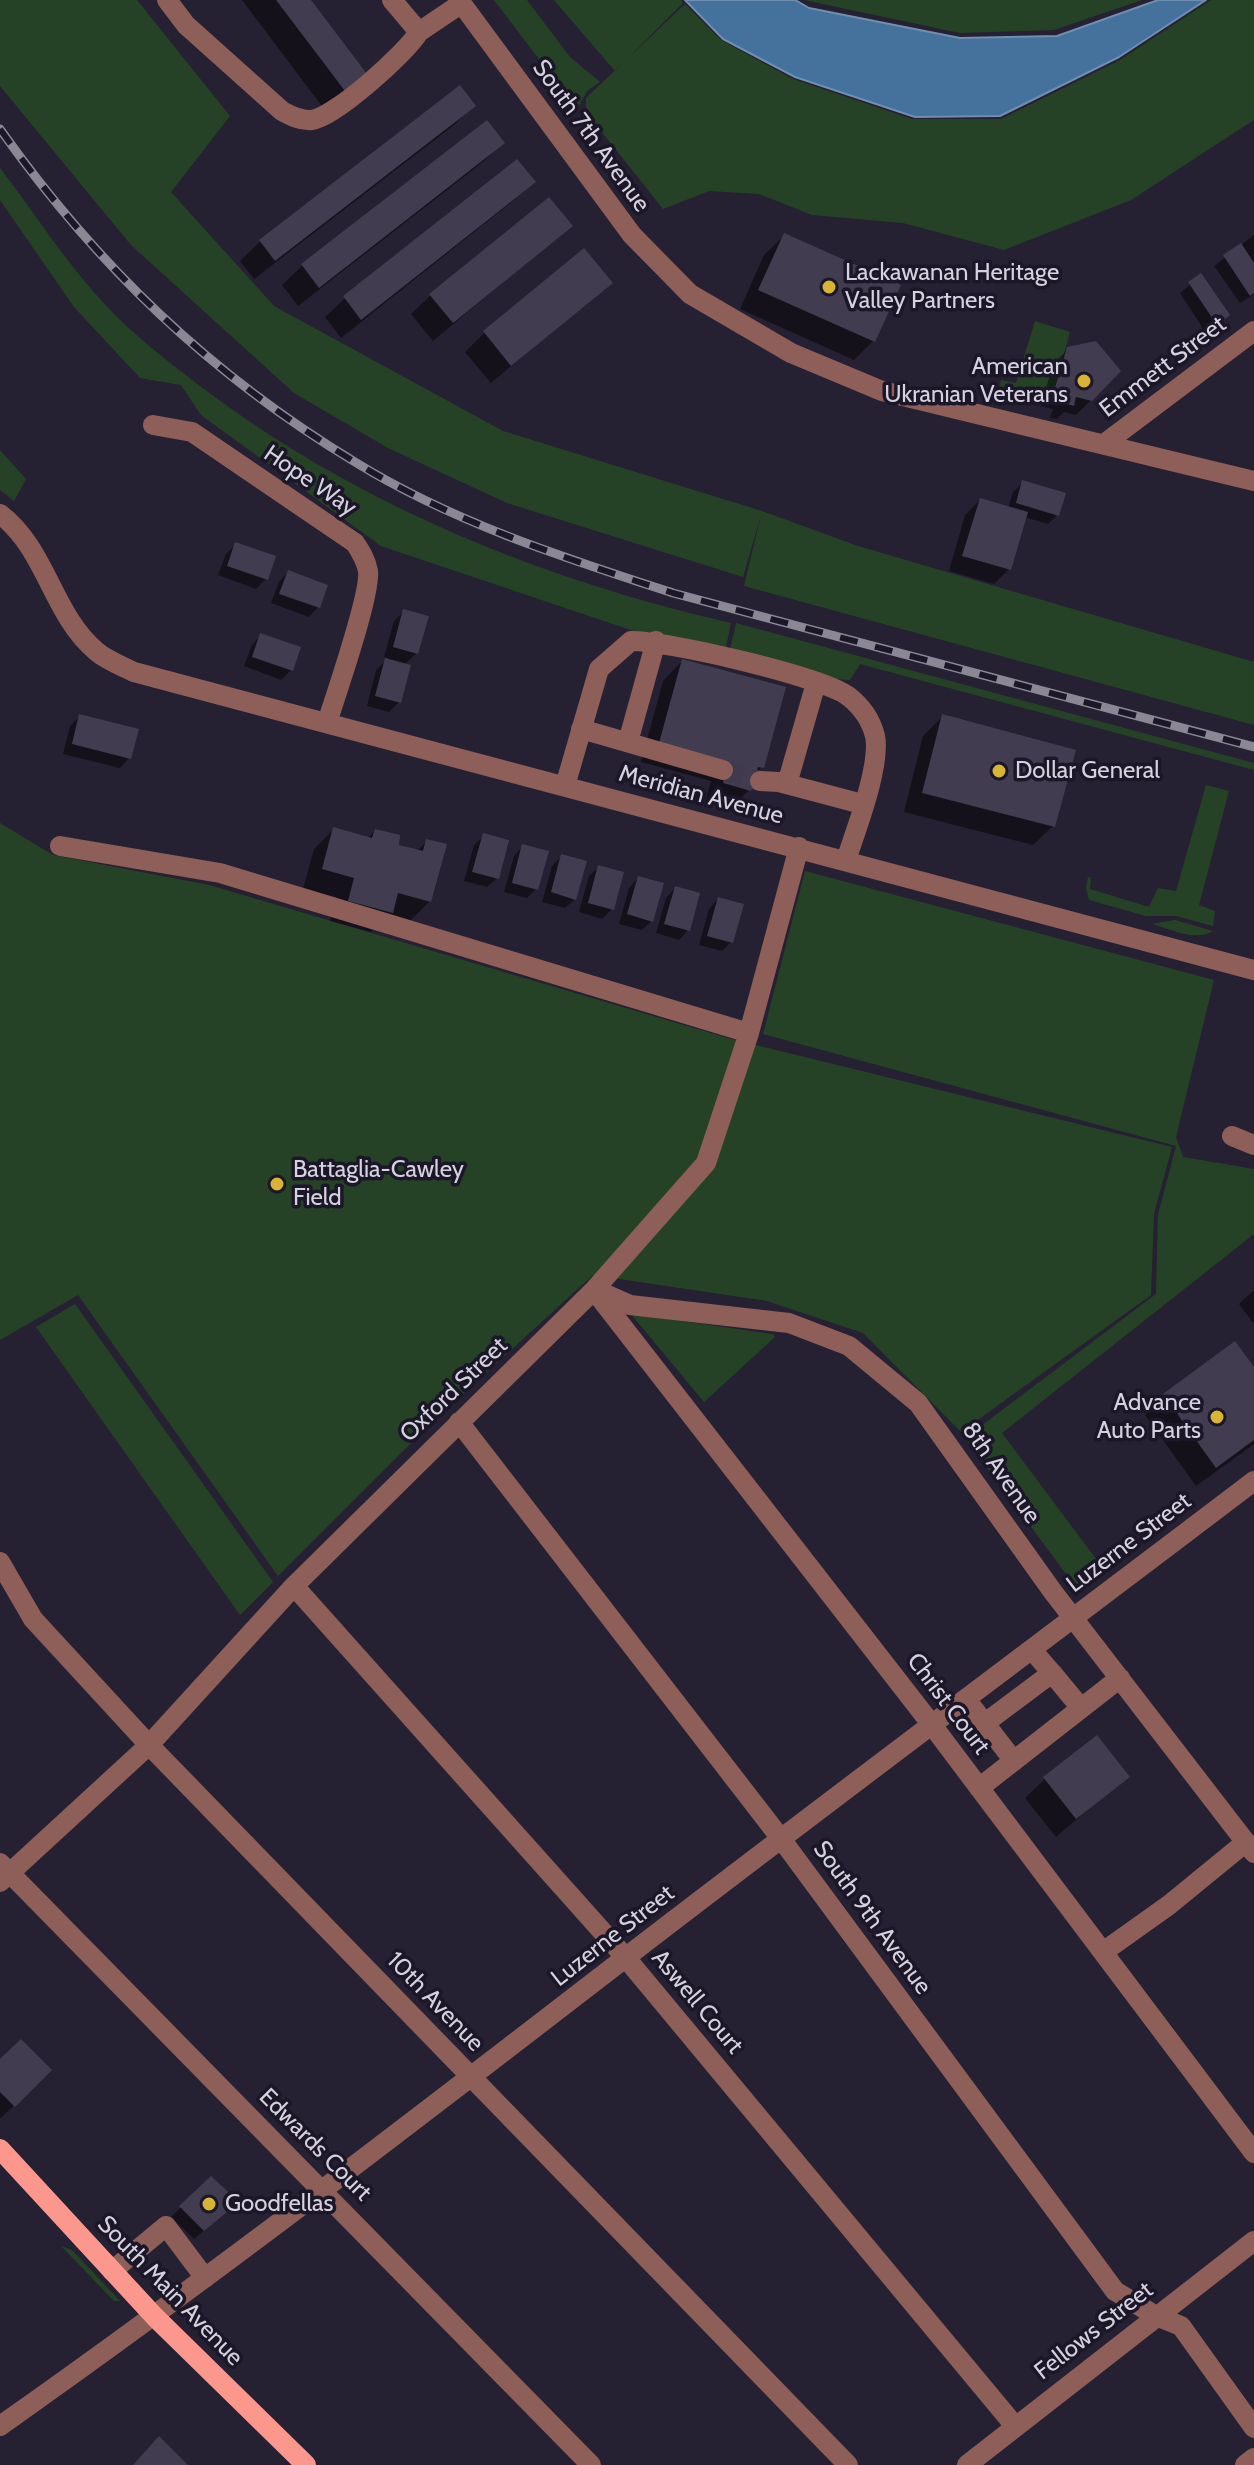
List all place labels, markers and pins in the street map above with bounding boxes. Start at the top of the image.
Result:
place label: Lackawanan Heritage Valley Partners [845,259,1059,315]
marker: Lackawanan Heritage Valley Partners [820,278,838,296]
place label: American Ukranian Veterans [884,353,1068,409]
marker: American Ukranian Veterans [1075,372,1093,390]
place label: Dollar General [1015,757,1160,785]
marker: Dollar General [990,762,1008,780]
place label: Battaglia-Cawley Field [293,1156,464,1212]
marker: Battaglia-Cawley Field [268,1175,286,1193]
place label: Advance Auto Parts [1097,1389,1201,1445]
marker: Advance Auto Parts [1208,1408,1226,1426]
place label: Goodfellas [225,2190,334,2218]
marker: Goodfellas [200,2195,218,2213]

